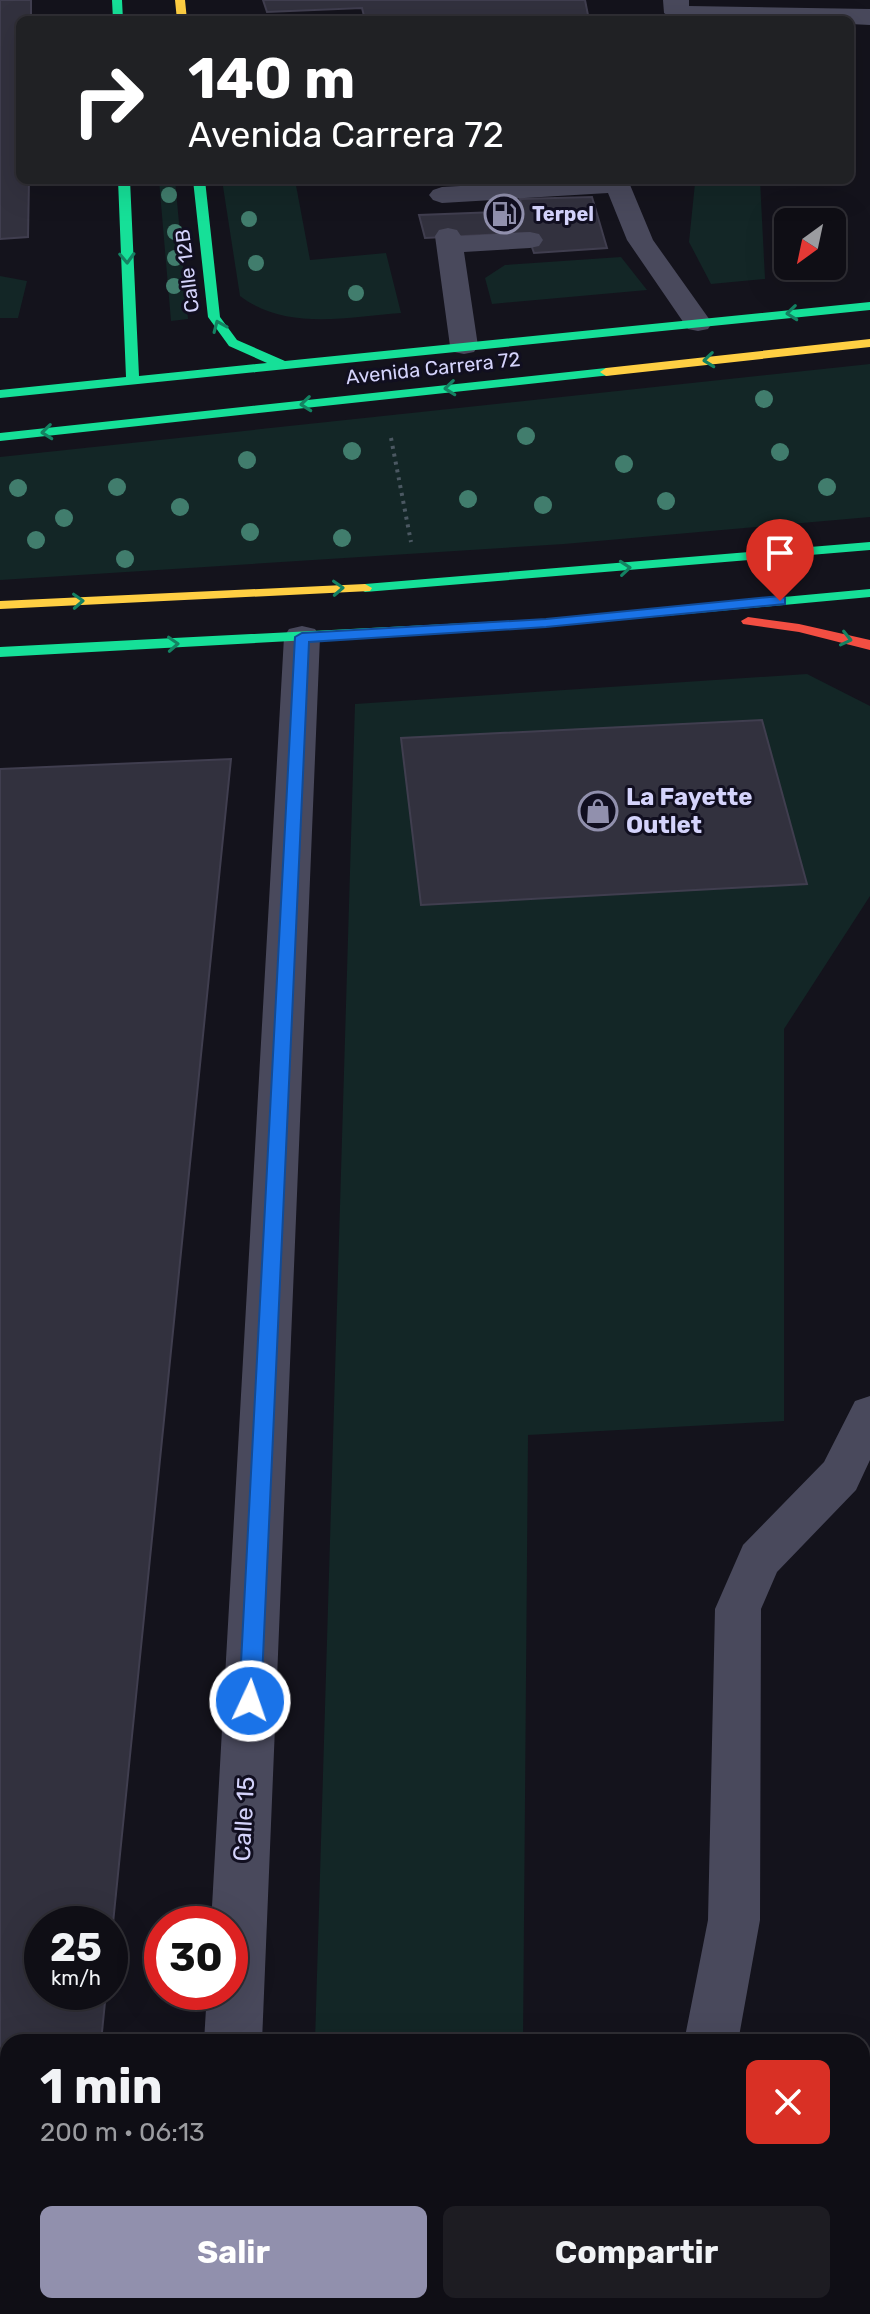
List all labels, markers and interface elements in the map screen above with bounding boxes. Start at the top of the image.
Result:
text: 140 m [188,46,355,112]
icon: right [56,48,160,152]
text: Avenida Carrera 72 [188,113,504,156]
fuel station icon: Terpel [483,193,525,235]
place label: Terpel [532,202,594,226]
north arrow [774,208,846,280]
map controls [774,208,846,280]
street label: Calle 12B [170,228,204,314]
one-way arrow [119,252,136,265]
one-way arrow [785,305,798,322]
one-way arrow [212,319,228,334]
street label: Avenida Carrera 72 [345,347,521,389]
one-way arrow [702,352,715,369]
one-way arrow [444,379,457,396]
one-way arrow [299,395,312,412]
one-way arrow [40,423,53,440]
pin [746,519,814,601]
icon: arrive [758,531,802,575]
one-way arrow [619,560,632,577]
one-way arrow [332,580,345,597]
one-way arrow [72,593,85,610]
one-way arrow [839,630,853,647]
one-way arrow [167,635,180,652]
place label: La Fayette Outlet [626,783,752,839]
shop icon: La Fayette Outlet [577,790,619,832]
position arrow [208,1659,292,1743]
street label: Calle 15 [228,1776,260,1862]
speed limit sign: 30 [144,1906,248,2010]
text: 25 [50,1924,102,1971]
text: km/h [51,1966,101,1990]
text: 1 min [40,2058,163,2115]
button: close [746,2060,830,2144]
text: 200 m · 06:13 [40,2117,205,2148]
button: Salir [40,2206,427,2298]
button: Compartir [443,2206,830,2298]

